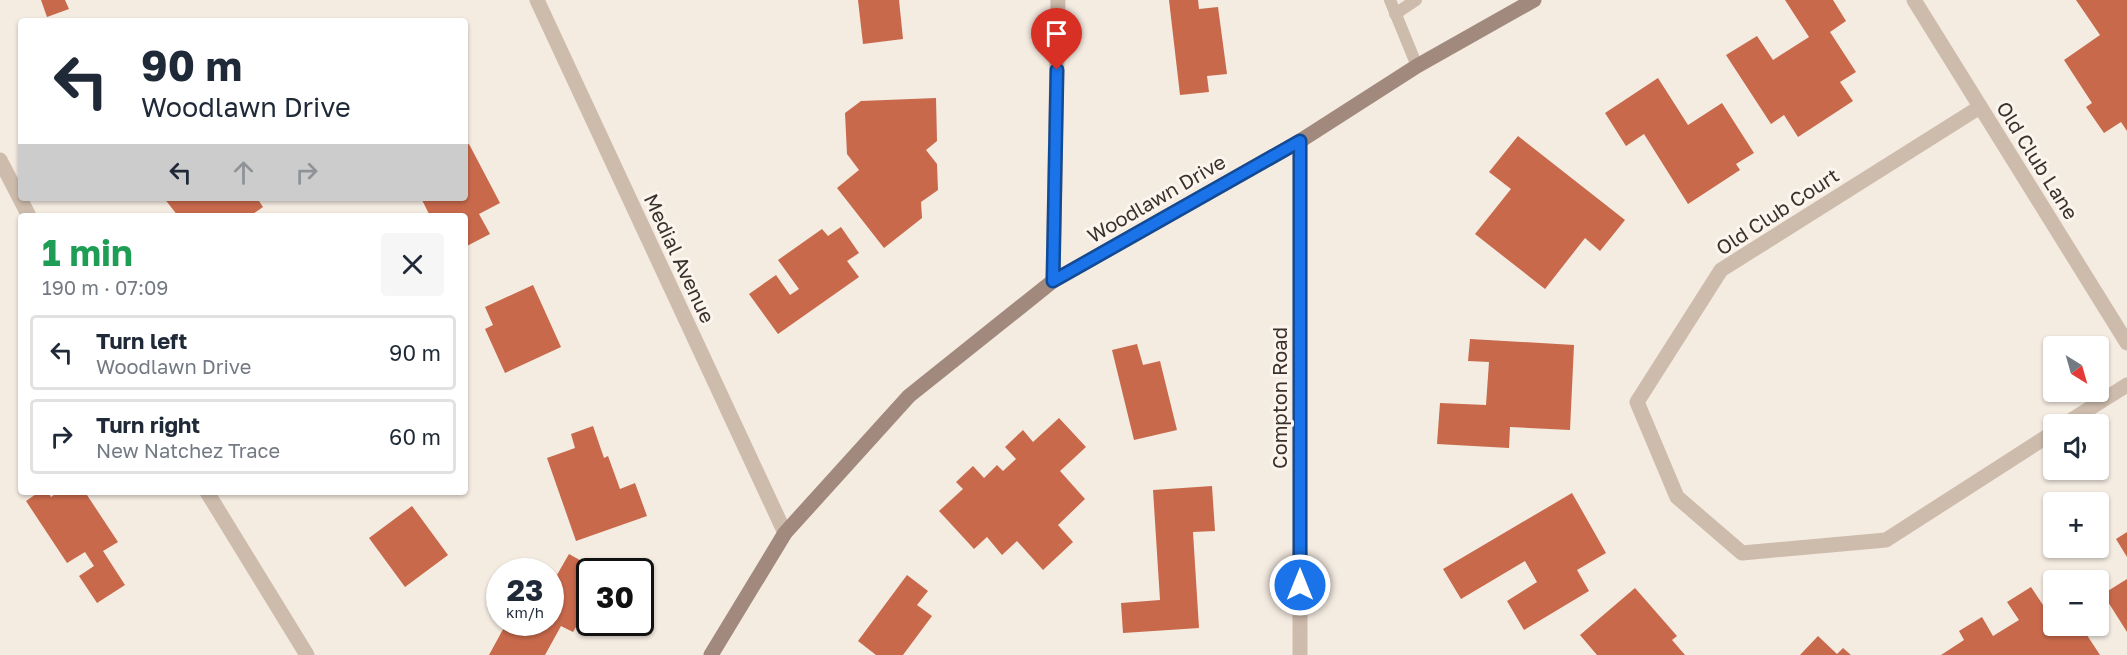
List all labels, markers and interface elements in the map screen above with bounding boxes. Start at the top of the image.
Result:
pin [1031,8,1082,70]
icon: arrive [1040,17,1073,50]
text: 90 m [141,40,242,90]
icon: left [42,42,120,120]
text: Woodlawn Drive [141,91,351,123]
street label: Old Club Lane [1992,97,2084,223]
street label: Woodlawn Drive [1083,149,1229,247]
icon: left [164,156,197,189]
icon: ahead [227,156,260,189]
icon: right [290,156,323,189]
street label: Old Club Court [1711,162,1843,260]
street label: Medial Avenue [640,190,720,326]
text: 1 min [42,231,133,274]
button: close [381,233,444,296]
text: 190 m · 07:09 [42,275,168,299]
text: Turn left [96,327,187,354]
street label: Compton Road [1267,327,1291,469]
icon: left [45,336,78,369]
north arrow [2043,336,2109,402]
map controls [2043,336,2109,636]
text: 90 m [389,339,441,366]
text: Woodlawn Drive [96,354,251,378]
text: Turn right [96,411,200,438]
button: sound [2043,414,2109,480]
icon: right [45,420,78,453]
text: 60 m [389,423,441,450]
text: New Natchez Trace [96,438,280,462]
button: + [2043,492,2109,558]
position arrow [1268,553,1332,617]
speed limit sign: 30 [576,558,654,636]
button: − [2043,570,2109,636]
text: 23 [507,572,543,608]
text: km/h [506,603,544,621]

